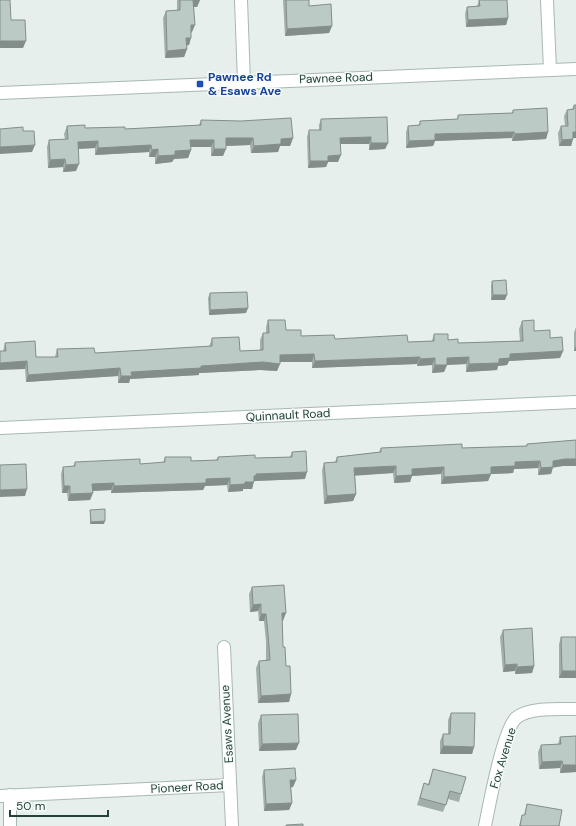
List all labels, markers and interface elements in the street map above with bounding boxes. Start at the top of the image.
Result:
place label: Pawnee Rd & Esaws Ave [208,69,281,99]
street label: Pawnee Road [299,69,373,87]
marker: Pawnee Rd & Esaws Ave [195,79,205,89]
street label: Quinnault Road [245,405,331,425]
street label: Esaws Avenue [217,684,237,764]
street label: Fox Avenue [486,725,520,790]
street label: Pioneer Road [150,777,224,797]
scale bar [10,792,108,818]
text: 50 m [16,798,45,814]

